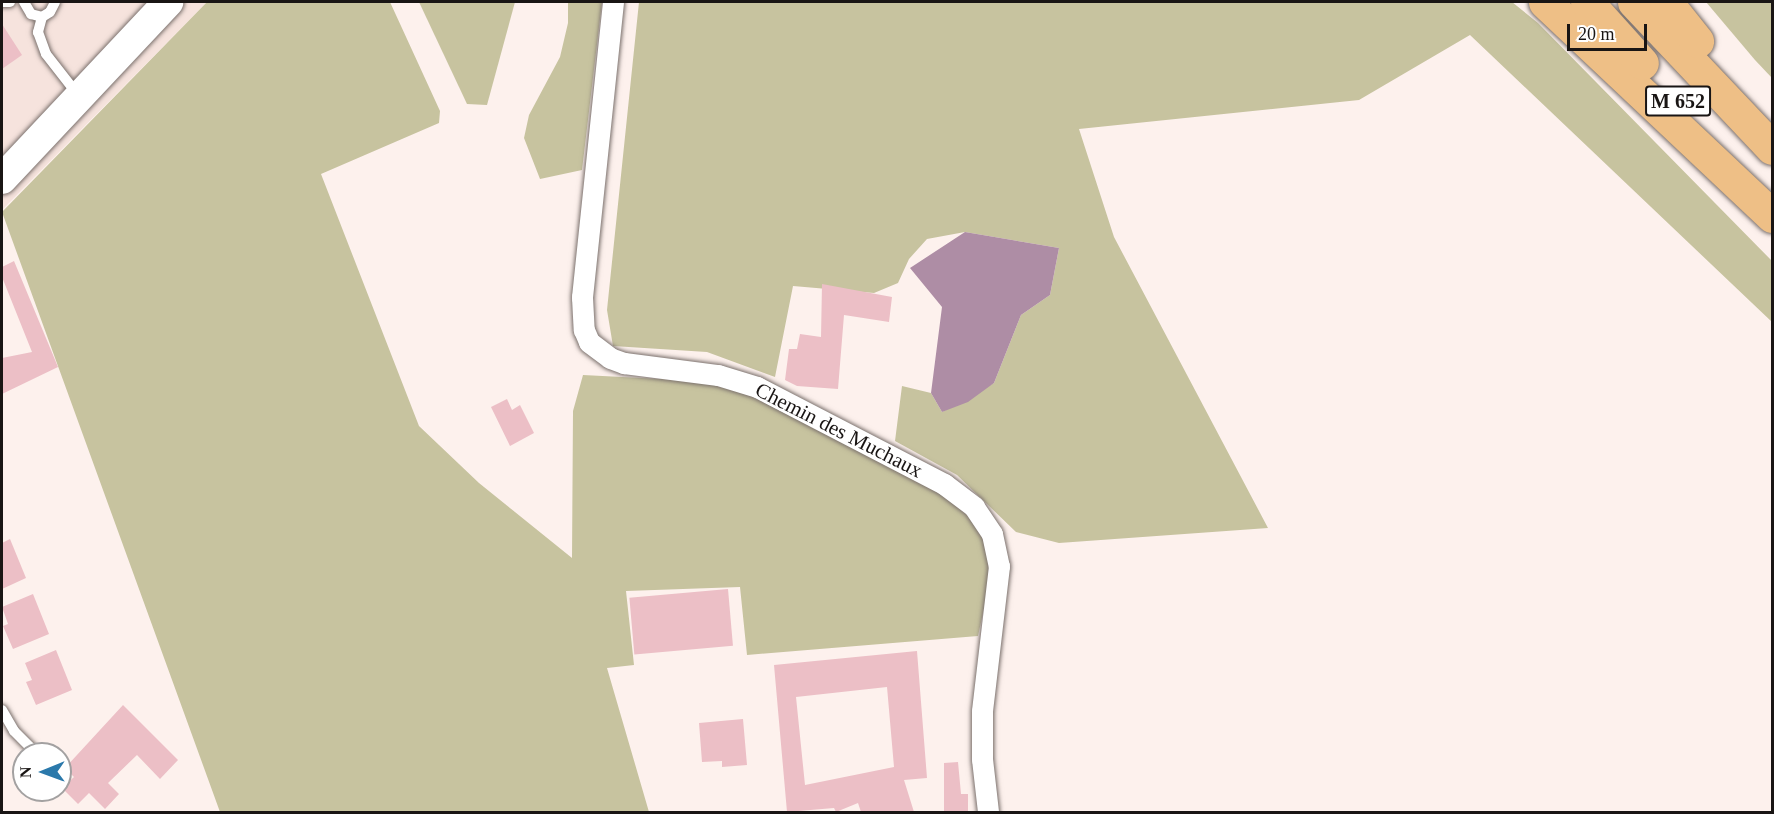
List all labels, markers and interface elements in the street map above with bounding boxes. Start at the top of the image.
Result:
scale bar [1570,12,1650,50]
text: 20 m [1578,24,1615,44]
road number: M 652 [1645,84,1711,118]
street label: Chemin des Muchaux [751,377,927,483]
north arrow [12,742,72,802]
text: N [17,766,34,778]

